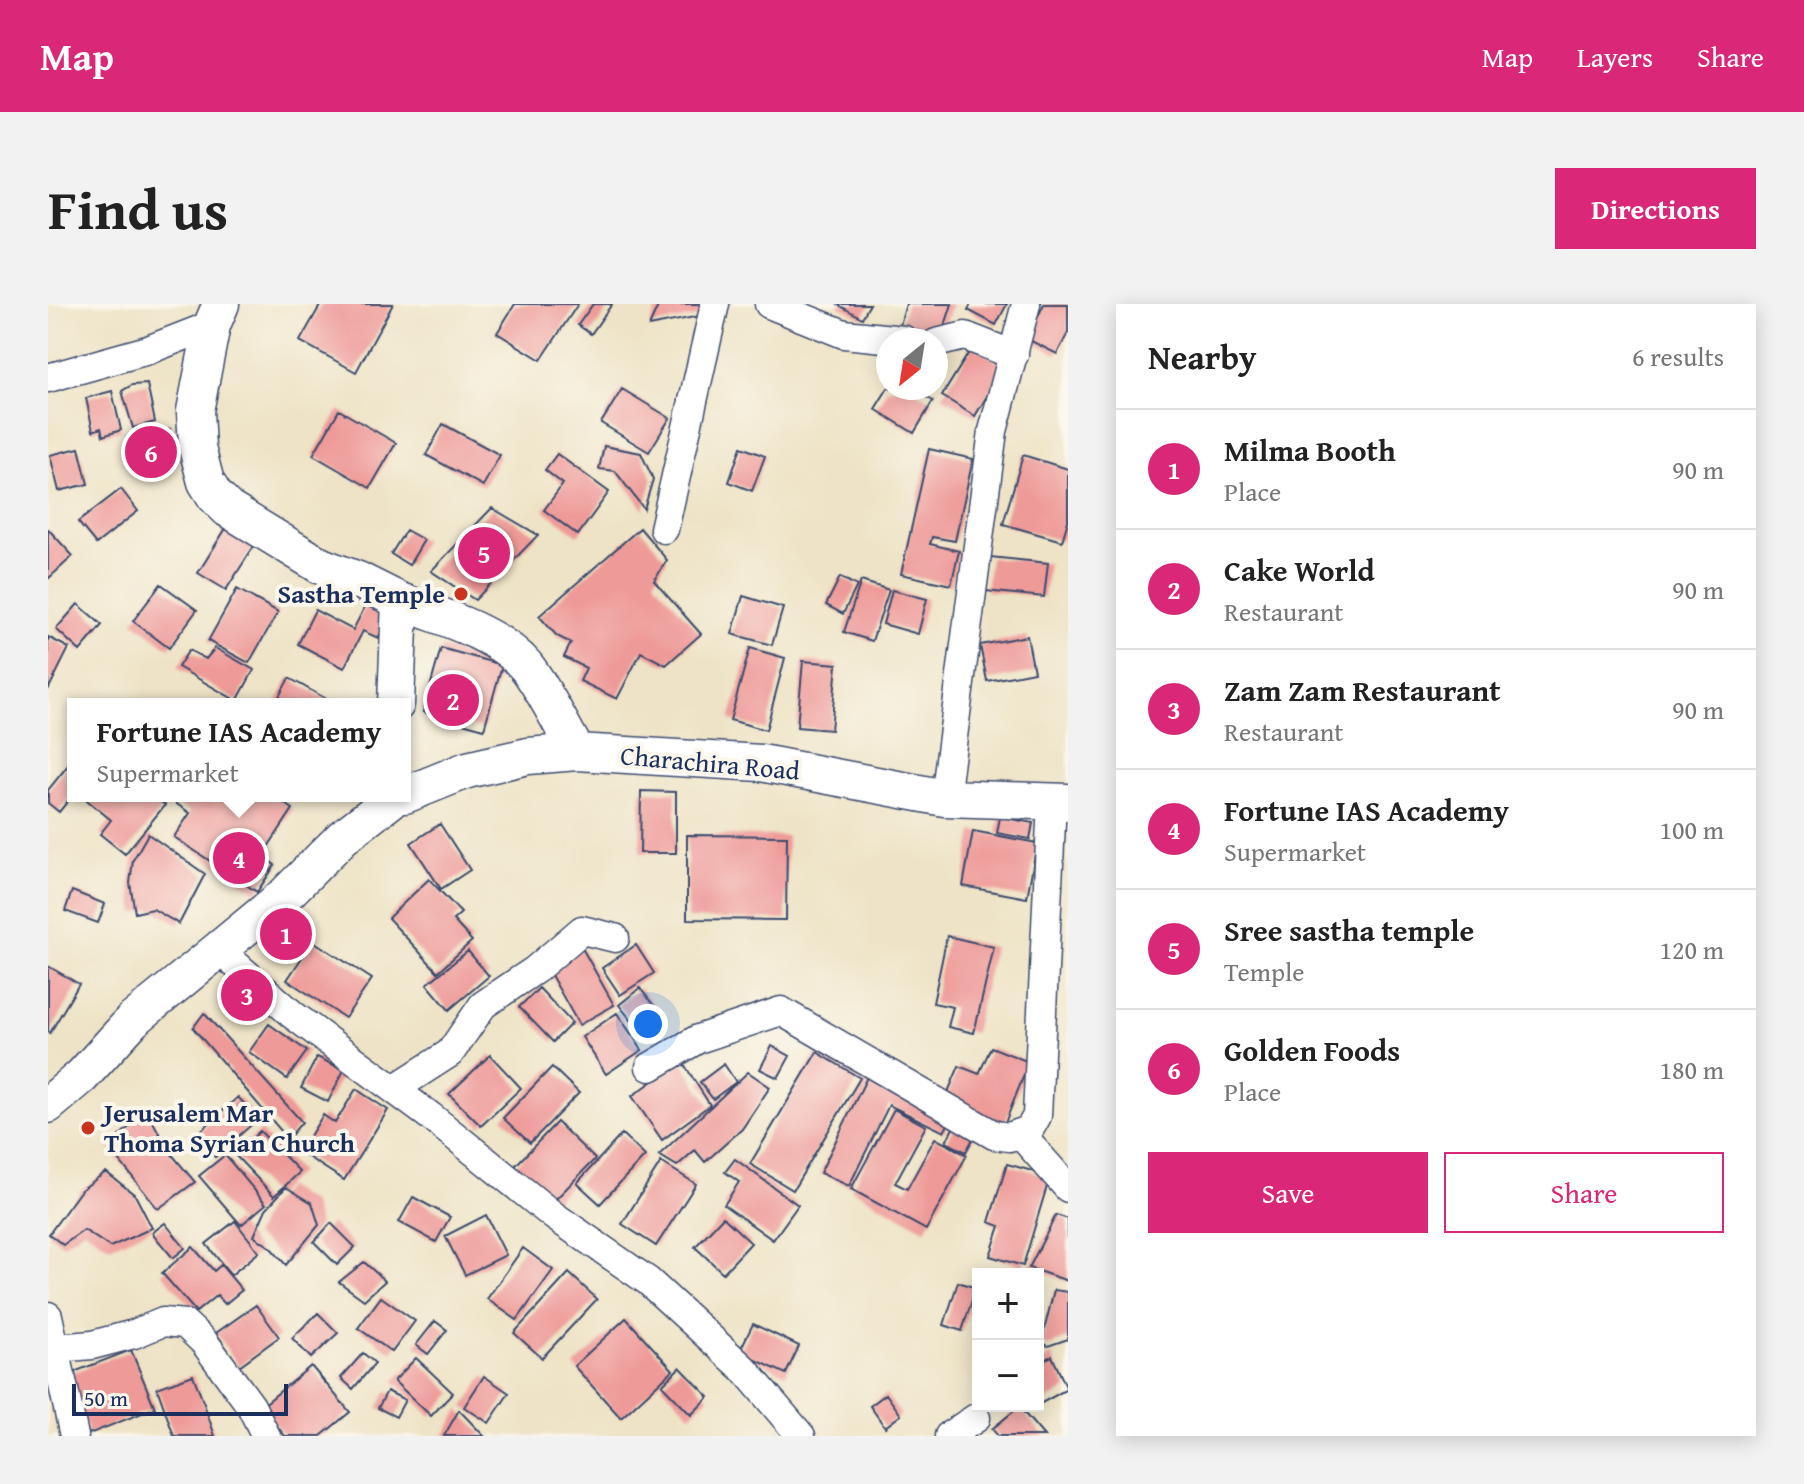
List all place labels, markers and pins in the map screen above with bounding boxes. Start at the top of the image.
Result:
pin: 6 [125,422,177,482]
pin: 5 [458,523,510,583]
place label: Sastha Temple [278,574,445,613]
marker: Sastha Temple [452,585,470,603]
pin: 2 [427,670,479,730]
pin: 4 [213,828,265,888]
pin: 1 [260,904,312,964]
pin: 3 [221,965,273,1025]
place label: Jerusalem Mar Thoma Syrian Church [100,1093,355,1162]
marker: Jerusalem Mar Thoma Syrian Church [79,1119,97,1137]

